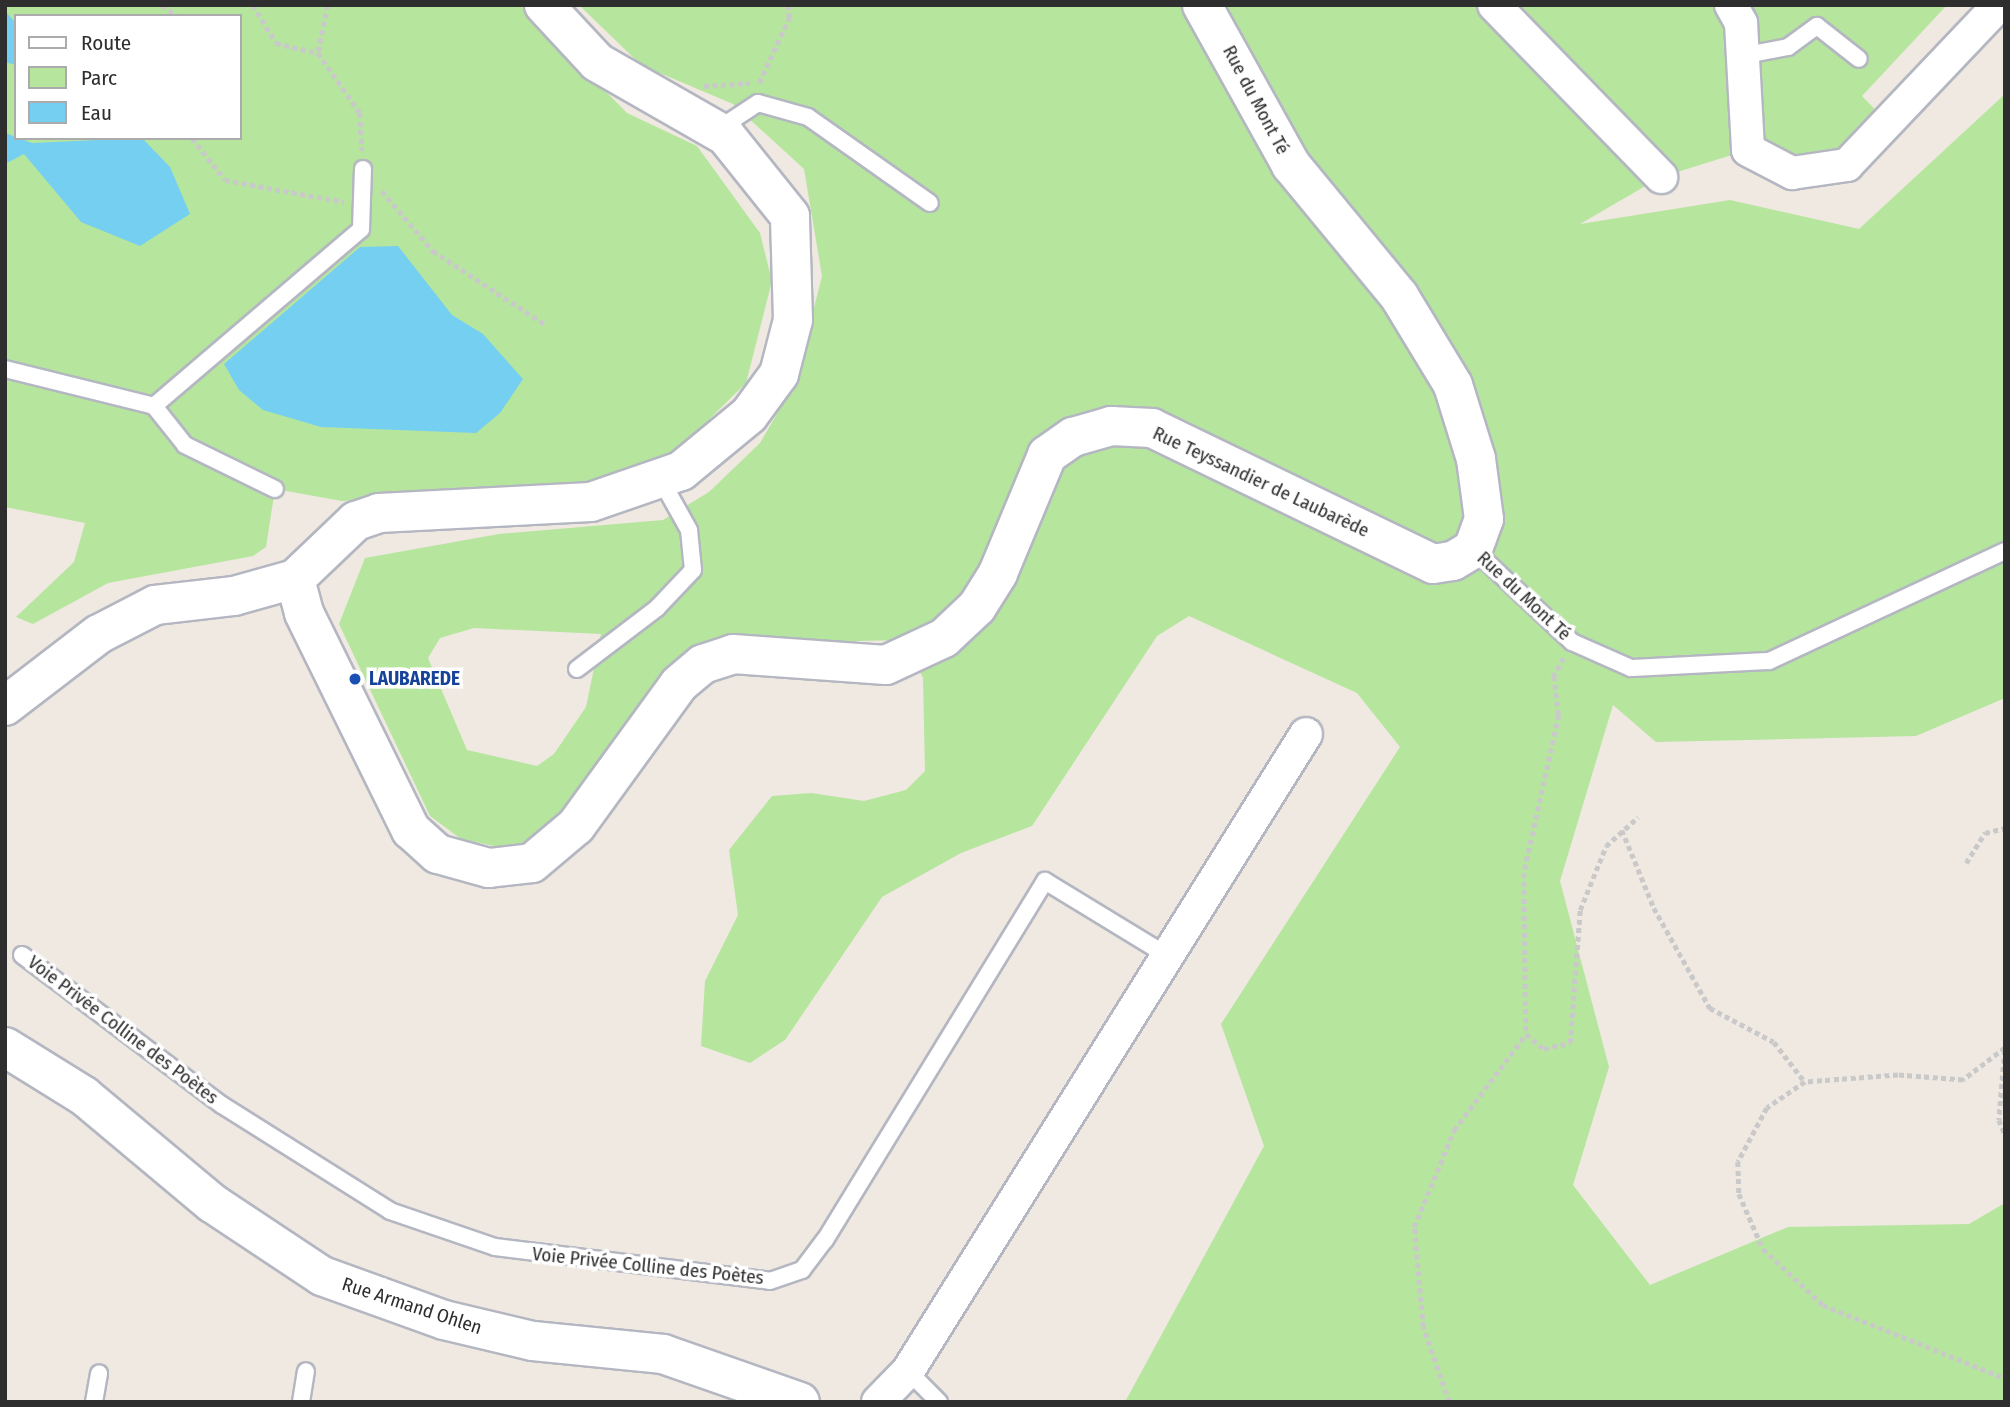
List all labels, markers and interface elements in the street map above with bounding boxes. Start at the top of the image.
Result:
legend [14,14,242,140]
text: Route [81,30,131,56]
street label: Rue du Mont Té [1218,42,1294,158]
text: Parc [81,65,117,91]
text: Eau [81,100,112,126]
street label: Rue Teyssandier de Laubarède [1149,422,1373,542]
street label: Rue du Mont Té [1472,547,1576,645]
place label: LAUBAREDE [369,668,460,690]
marker: LAUBAREDE [347,671,363,687]
street label: Voie Privée Colline des Poètes [23,951,223,1109]
street label: Voie Privée Colline des Poètes [531,1243,765,1289]
street label: Rue Armand Ohlen [339,1273,485,1339]

